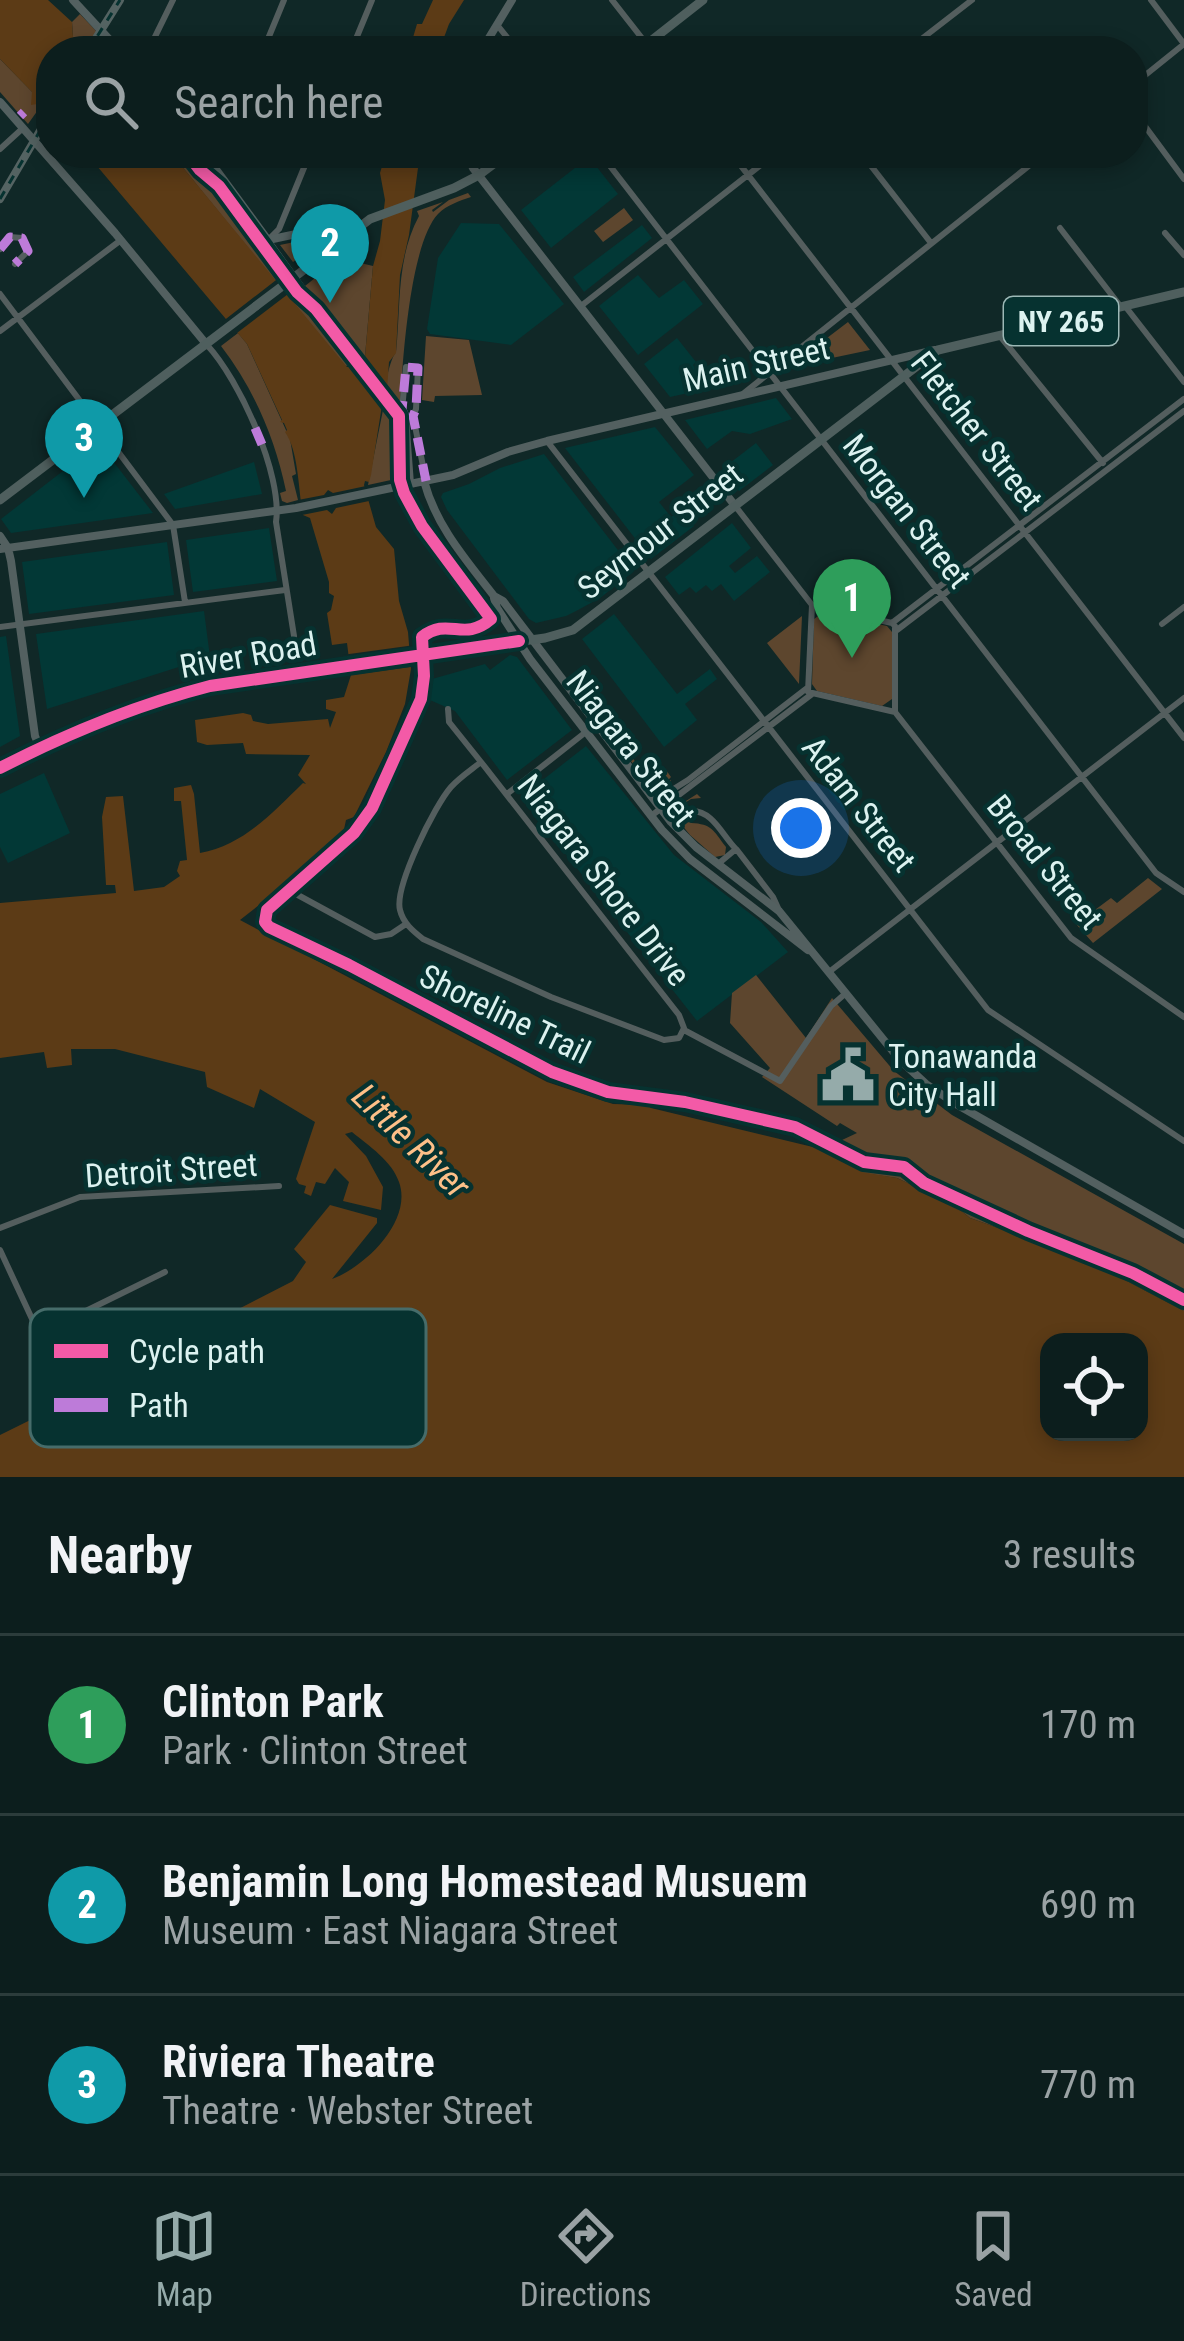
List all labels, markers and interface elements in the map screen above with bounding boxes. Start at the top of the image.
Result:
search box [36,36,1148,168]
icon: search [78,69,144,135]
text: Search here [174,76,383,129]
pin: 2 [291,204,369,303]
road number: NY 265 [1004,297,1118,345]
street label: Main Street [679,328,833,400]
street label: Fletcher Street [903,344,1051,518]
pin: 3 [45,399,123,498]
street label: Morgan Street [835,426,979,596]
street label: Seymour Street [570,455,750,607]
pin: 1 [813,559,891,658]
street label: River Road [176,624,320,686]
street label: Niagara Street [558,663,704,833]
street label: Adam Street [794,729,924,879]
street label: Niagara Shore Drive [510,767,698,993]
street label: Broad Street [979,787,1111,937]
your location [771,798,831,858]
street label: Shoreline Trail [413,956,597,1072]
place label: Tonawanda City Hall [888,1037,1037,1114]
public building icon: Tonawanda City Hall [819,1046,877,1104]
water label: Little River [344,1075,479,1208]
street label: Detroit Street [84,1145,258,1195]
legend [30,1309,426,1447]
text: Cycle path [129,1332,265,1371]
map controls [1040,1333,1148,1441]
button: locate [1040,1333,1148,1441]
text: Path [129,1386,189,1425]
text: Nearby [48,1526,192,1585]
text: 3 results [1003,1532,1136,1578]
text: Clinton Park [162,1675,383,1728]
text: 1 [77,1702,97,1748]
text: 170 m [1040,1702,1136,1748]
text: Park · Clinton Street [162,1728,468,1774]
text: Benjamin Long Homestead Musuem [162,1855,808,1908]
text: 2 [77,1882,97,1928]
text: 690 m [1040,1882,1136,1928]
text: Museum · East Niagara Street [162,1908,618,1954]
text: Riviera Theatre [162,2035,435,2088]
text: 3 [77,2062,97,2108]
text: 770 m [1040,2062,1136,2108]
text: Theatre · Webster Street [162,2088,533,2134]
tab: Map [151,2203,217,2314]
tab: Directions [520,2203,652,2314]
tab: Saved [954,2203,1033,2314]

